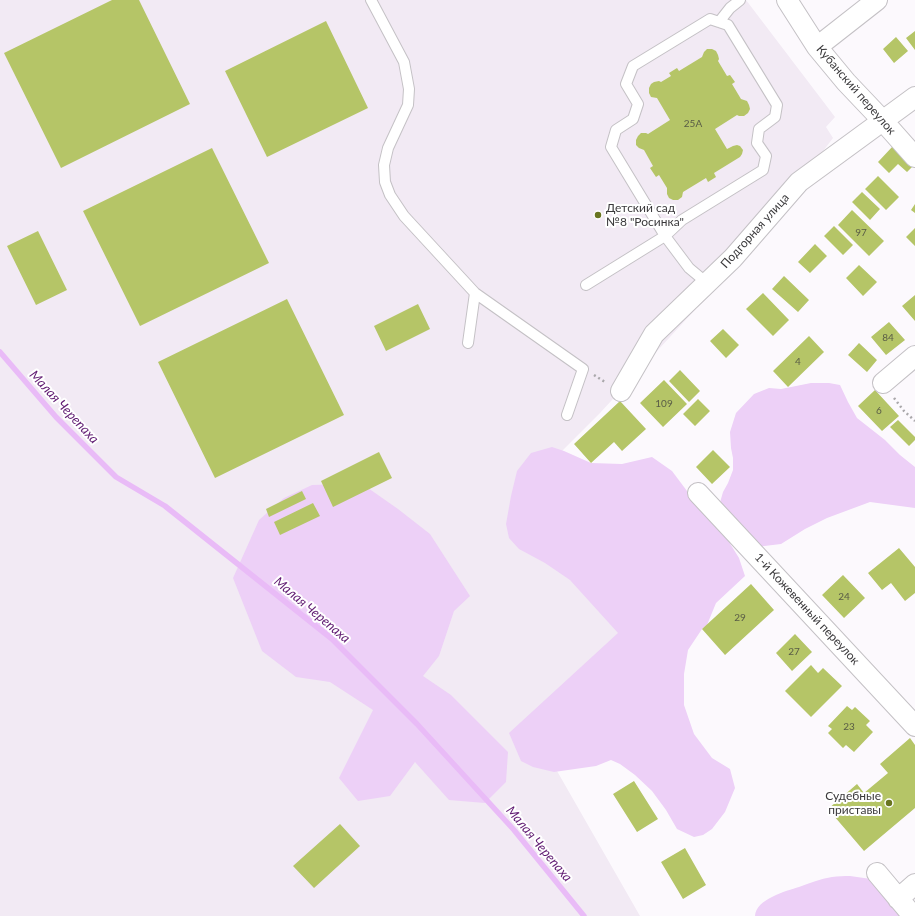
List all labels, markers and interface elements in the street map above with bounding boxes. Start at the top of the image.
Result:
street label: Кубанский переулок [813,42,899,138]
house number: 25А [684,118,702,130]
street label: Подгорная улица [718,191,792,271]
place label: Детский сад №8 "Росинка" [606,201,684,229]
marker: Детский сад №8 "Росинка" [593,210,603,220]
house number: 97 [855,227,867,239]
house number: 84 [882,332,894,344]
house number: 4 [795,356,801,368]
water label: Малая Черепаха [26,367,102,447]
house number: 109 [655,398,673,410]
house number: 6 [876,405,882,417]
street label: 1-й Кожевенный переулок [752,550,862,668]
water label: Малая Черепаха [271,574,353,646]
house number: 24 [838,591,850,603]
house number: 29 [734,612,746,624]
house number: 27 [788,646,800,658]
house number: 23 [843,721,855,733]
place label: Судебные приставы [825,789,881,817]
marker: Судебные приставы [884,798,894,808]
water label: Малая Черепаха [503,803,575,885]

